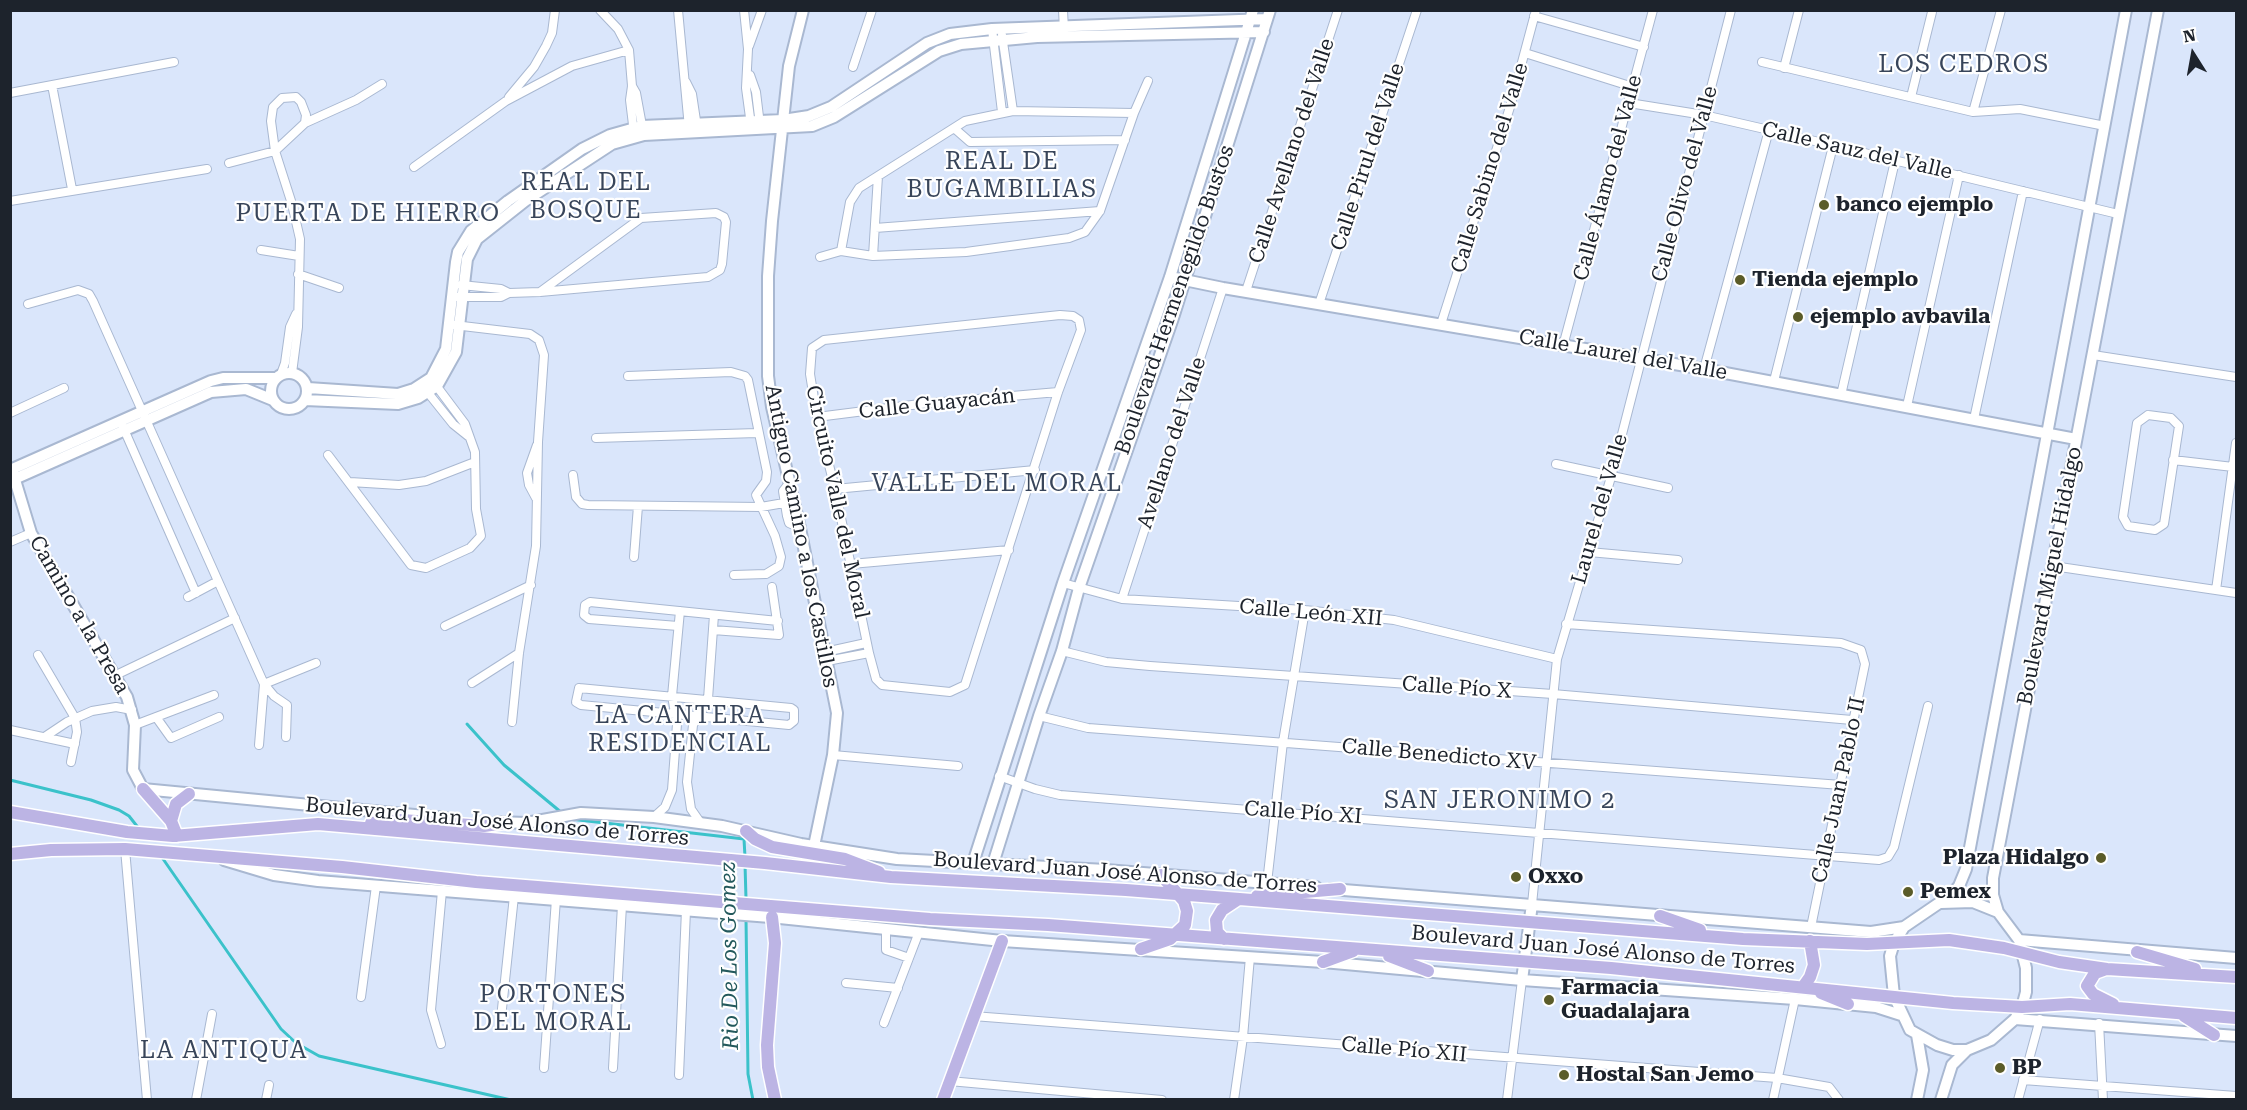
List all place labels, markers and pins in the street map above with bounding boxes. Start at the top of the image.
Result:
place label: banco ejemplo [1836,192,1993,218]
marker: banco ejemplo [1817,198,1831,212]
place label: Tienda ejemplo [1752,267,1918,293]
marker: Tienda ejemplo [1733,273,1747,287]
place label: ejemplo avbavila [1810,304,1990,330]
marker: ejemplo avbavila [1791,310,1805,324]
place label: Plaza Hidalgo [1943,845,2089,871]
marker: Plaza Hidalgo [2094,851,2108,865]
place label: Oxxo [1528,864,1583,890]
marker: Oxxo [1509,870,1523,884]
place label: Pemex [1920,879,1991,905]
marker: Pemex [1901,885,1915,899]
place label: Farmacia Guadalajara [1561,975,1690,1025]
marker: Farmacia Guadalajara [1542,993,1556,1007]
place label: BP [2012,1055,2042,1081]
marker: BP [1993,1061,2007,1075]
place label: Hostal San Jemo [1576,1062,1754,1088]
marker: Hostal San Jemo [1557,1068,1571,1082]

